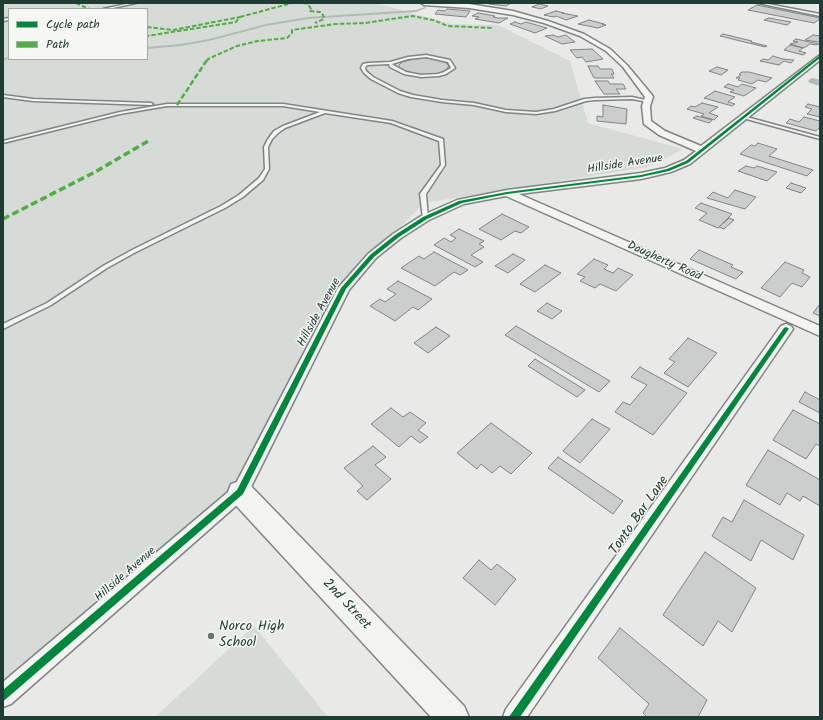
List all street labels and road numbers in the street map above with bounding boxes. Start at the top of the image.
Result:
street label: Hillside Avenue [586,152,664,178]
street label: Daugherty Road [625,239,703,285]
street label: Hillside Avenue [295,276,345,350]
street label: Tonto Bar Lane [607,473,673,559]
street label: Hillside Avenue [92,545,160,605]
street label: 2nd Street [318,576,374,634]

